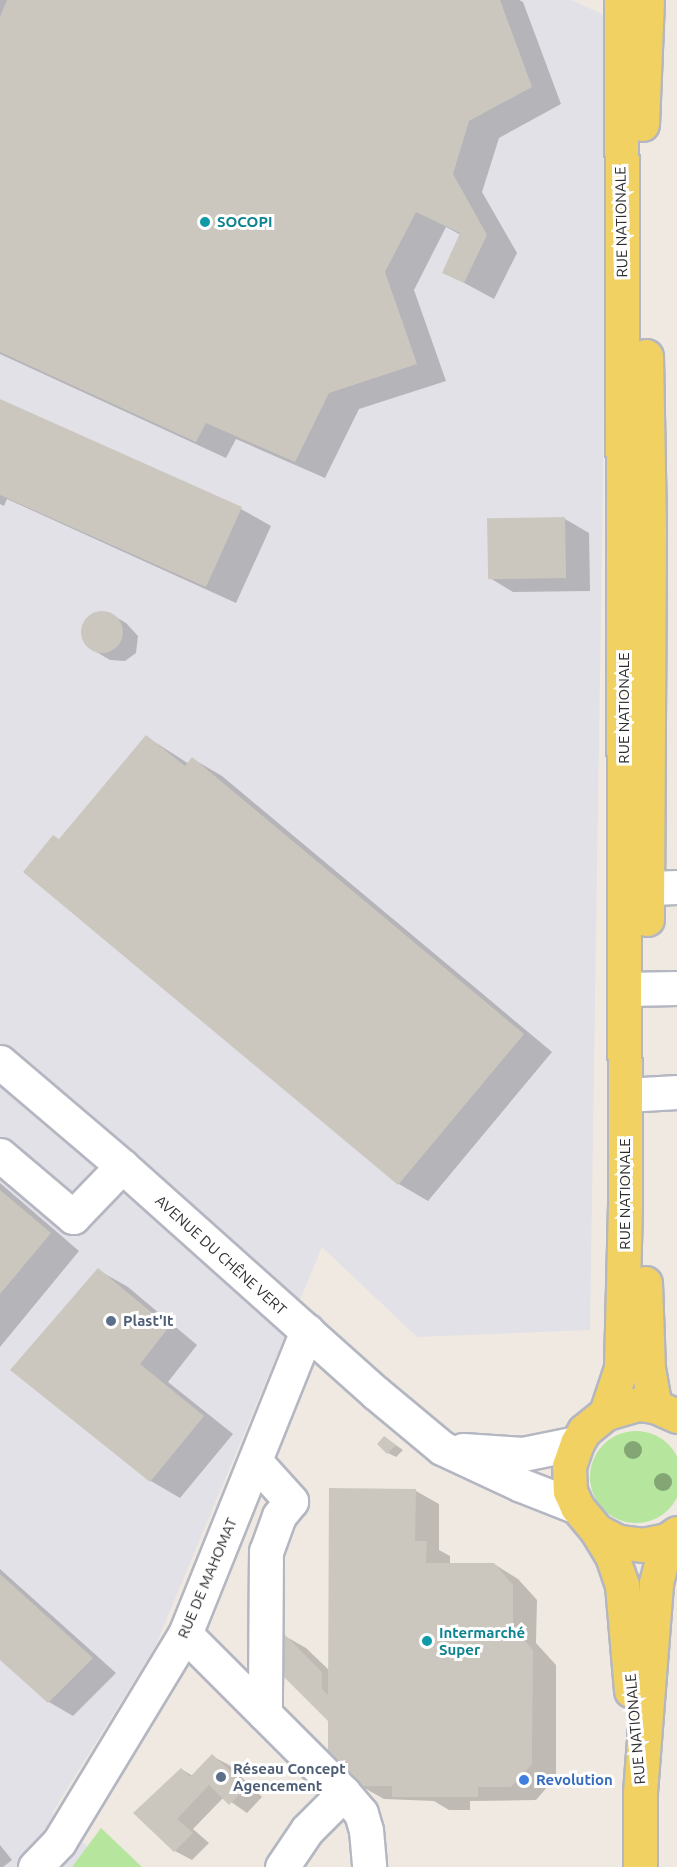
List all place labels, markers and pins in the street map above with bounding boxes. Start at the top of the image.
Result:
place label: SOCOPI [217,213,272,231]
marker: SOCOPI [198,215,212,229]
place label: Plast'It [123,1312,174,1330]
marker: Plast'It [104,1314,118,1328]
place label: Intermarché Super [439,1623,525,1658]
marker: Intermarché Super [420,1634,434,1648]
place label: Réseau Concept Agencement [233,1759,346,1794]
marker: Réseau Concept Agencement [214,1770,228,1784]
place label: Revolution [536,1771,613,1789]
marker: Revolution [517,1773,531,1787]

